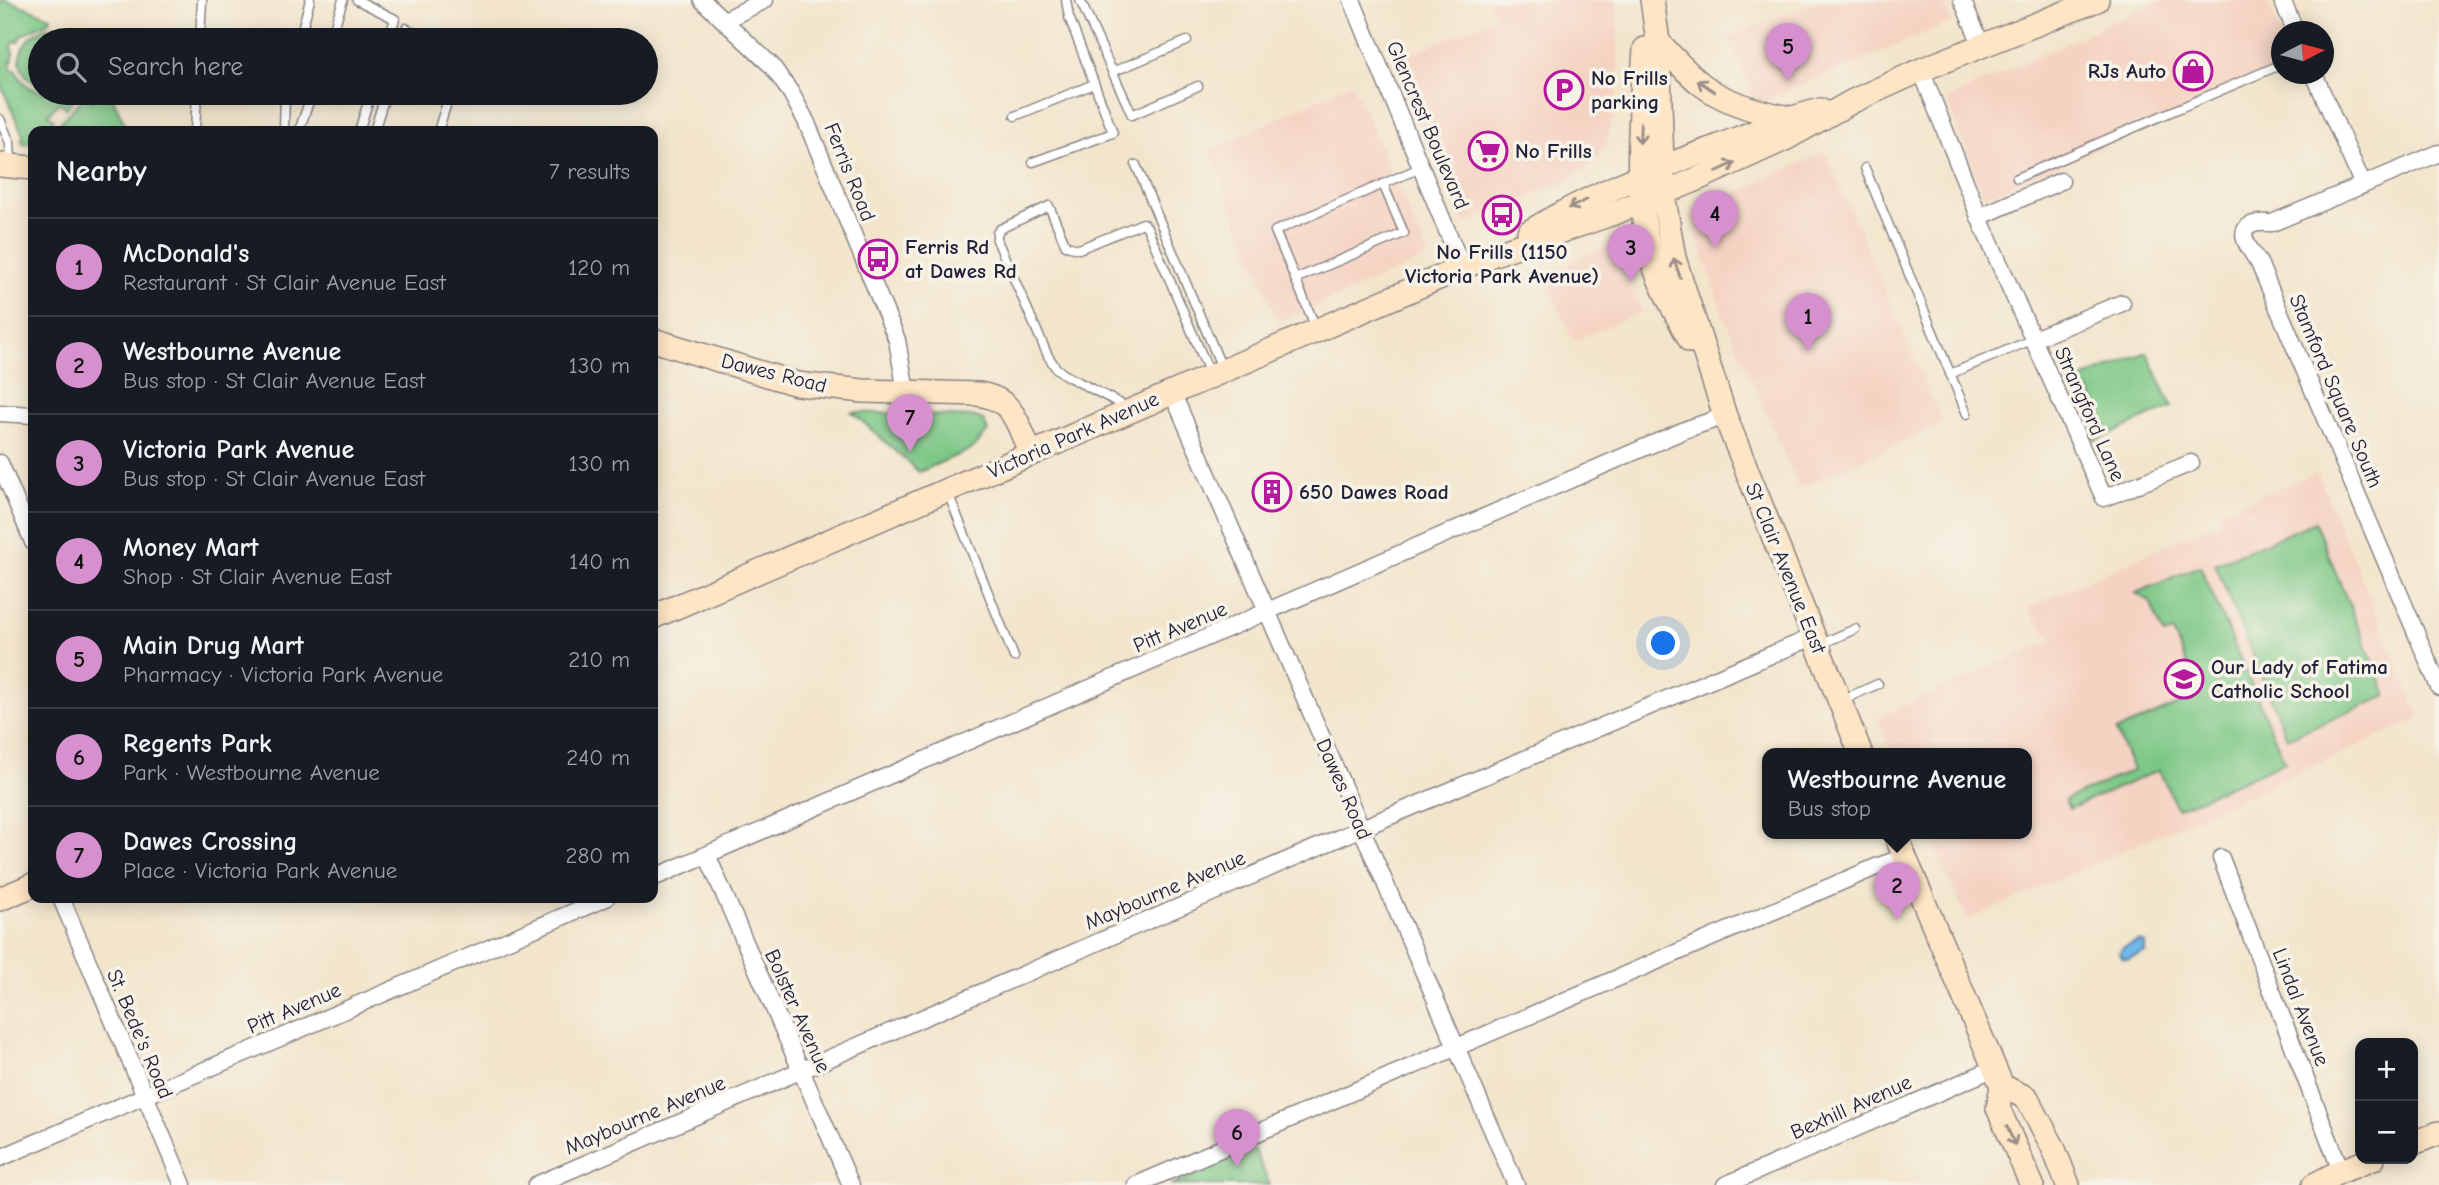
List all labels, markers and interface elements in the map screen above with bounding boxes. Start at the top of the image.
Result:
north arrow [2271,21,2334,84]
pin: 5 [1765,23,1811,81]
search box [28,28,658,105]
street label: Glencrest Boulevard [1382,37,1474,213]
icon: search [52,48,90,86]
shop icon: RJs Auto [2172,50,2214,92]
text: Search here [108,52,243,82]
place label: RJs Auto [2088,59,2166,83]
place label: No Frills parking [1591,66,1668,114]
parking icon: No Frills parking [1543,69,1585,111]
one-way arrow [1696,79,1716,93]
street label: Ferris Road [819,119,881,225]
one-way arrow [1633,122,1646,145]
supermarket icon: No Frills [1467,130,1509,172]
place label: No Frills [1515,139,1592,163]
text: Nearby [56,154,147,189]
text: 7 results [549,158,630,185]
one-way arrow [1715,159,1736,173]
pin: 4 [1692,190,1738,248]
bus stop icon: No Frills (1150 Victoria Park Avenue) [1481,194,1523,236]
one-way arrow [1568,198,1589,212]
pin: 3 [1608,224,1654,282]
place label: Ferris Rd at Dawes Rd [905,235,1017,283]
bus stop icon: Ferris Rd at Dawes Rd [857,238,899,280]
text: McDonald's [123,239,249,269]
place label: No Frills (1150 Victoria Park Avenue) [1405,240,1599,288]
text: 1 [74,254,84,281]
text: 120 m [568,254,630,281]
one-way arrow [1670,258,1682,280]
text: Restaurant · St Clair Avenue East [123,269,446,296]
street label: Stamford Square South [2284,291,2388,491]
pin: 1 [1785,293,1831,351]
text: Westbourne Avenue [123,337,341,367]
street label: Strangford Lane [2050,343,2130,485]
street label: Dawes Road [719,348,829,398]
text: 2 [73,352,85,379]
text: 130 m [569,352,630,379]
text: Bus stop · St Clair Avenue East [123,367,425,394]
street label: Victoria Park Avenue [984,386,1162,484]
pin: 7 [887,394,933,452]
text: Victoria Park Avenue [123,435,354,465]
text: 3 [73,450,85,477]
text: 130 m [569,450,630,477]
text: Bus stop · St Clair Avenue East [123,465,425,492]
building icon: 650 Dawes Road [1251,471,1293,513]
street label: St Clair Avenue East [1741,479,1832,658]
place label: 650 Dawes Road [1299,480,1449,504]
text: Money Mart [123,533,259,563]
text: 4 [74,548,84,575]
text: 140 m [569,548,630,575]
text: Shop · St Clair Avenue East [123,563,391,590]
street label: Pitt Avenue [1130,597,1230,657]
your location [1646,626,1680,660]
text: Main Drug Mart [123,631,304,661]
text: 5 [73,646,85,673]
text: 210 m [568,646,630,673]
place label: Our Lady of Fatima Catholic School [2211,655,2388,703]
school or university icon: Our Lady of Fatima Catholic School [2163,658,2205,700]
text: Pharmacy · Victoria Park Avenue [123,661,443,688]
text: Regents Park [123,729,272,759]
street label: Dawes Road [1311,735,1377,843]
text: 6 [73,744,85,771]
text: 240 m [566,744,630,771]
popup [1762,748,2032,839]
text: Park · Westbourne Avenue [123,759,380,786]
text: Westbourne Avenue [1788,765,2006,795]
text: Bus stop [1788,795,1871,822]
text: Dawes Crossing [123,827,298,857]
text: 7 [74,842,84,869]
text: 280 m [565,842,630,869]
street label: Maybourne Avenue [1081,845,1249,935]
text: Place · Victoria Park Avenue [123,857,397,884]
pin: 2 [1874,862,1920,920]
street label: Lindal Avenue [2268,945,2334,1069]
street label: Bolster Avenue [760,946,836,1076]
street label: St. Bede's Road [102,966,178,1102]
street label: Pitt Avenue [244,978,344,1038]
map controls [2355,1038,2418,1164]
button: + [2355,1038,2418,1101]
street label: Maybourne Avenue [561,1070,729,1160]
street label: Bexhill Avenue [1787,1070,1915,1144]
button: − [2355,1101,2418,1164]
pin: 6 [1214,1109,1260,1167]
one-way arrow [2005,1125,2018,1147]

